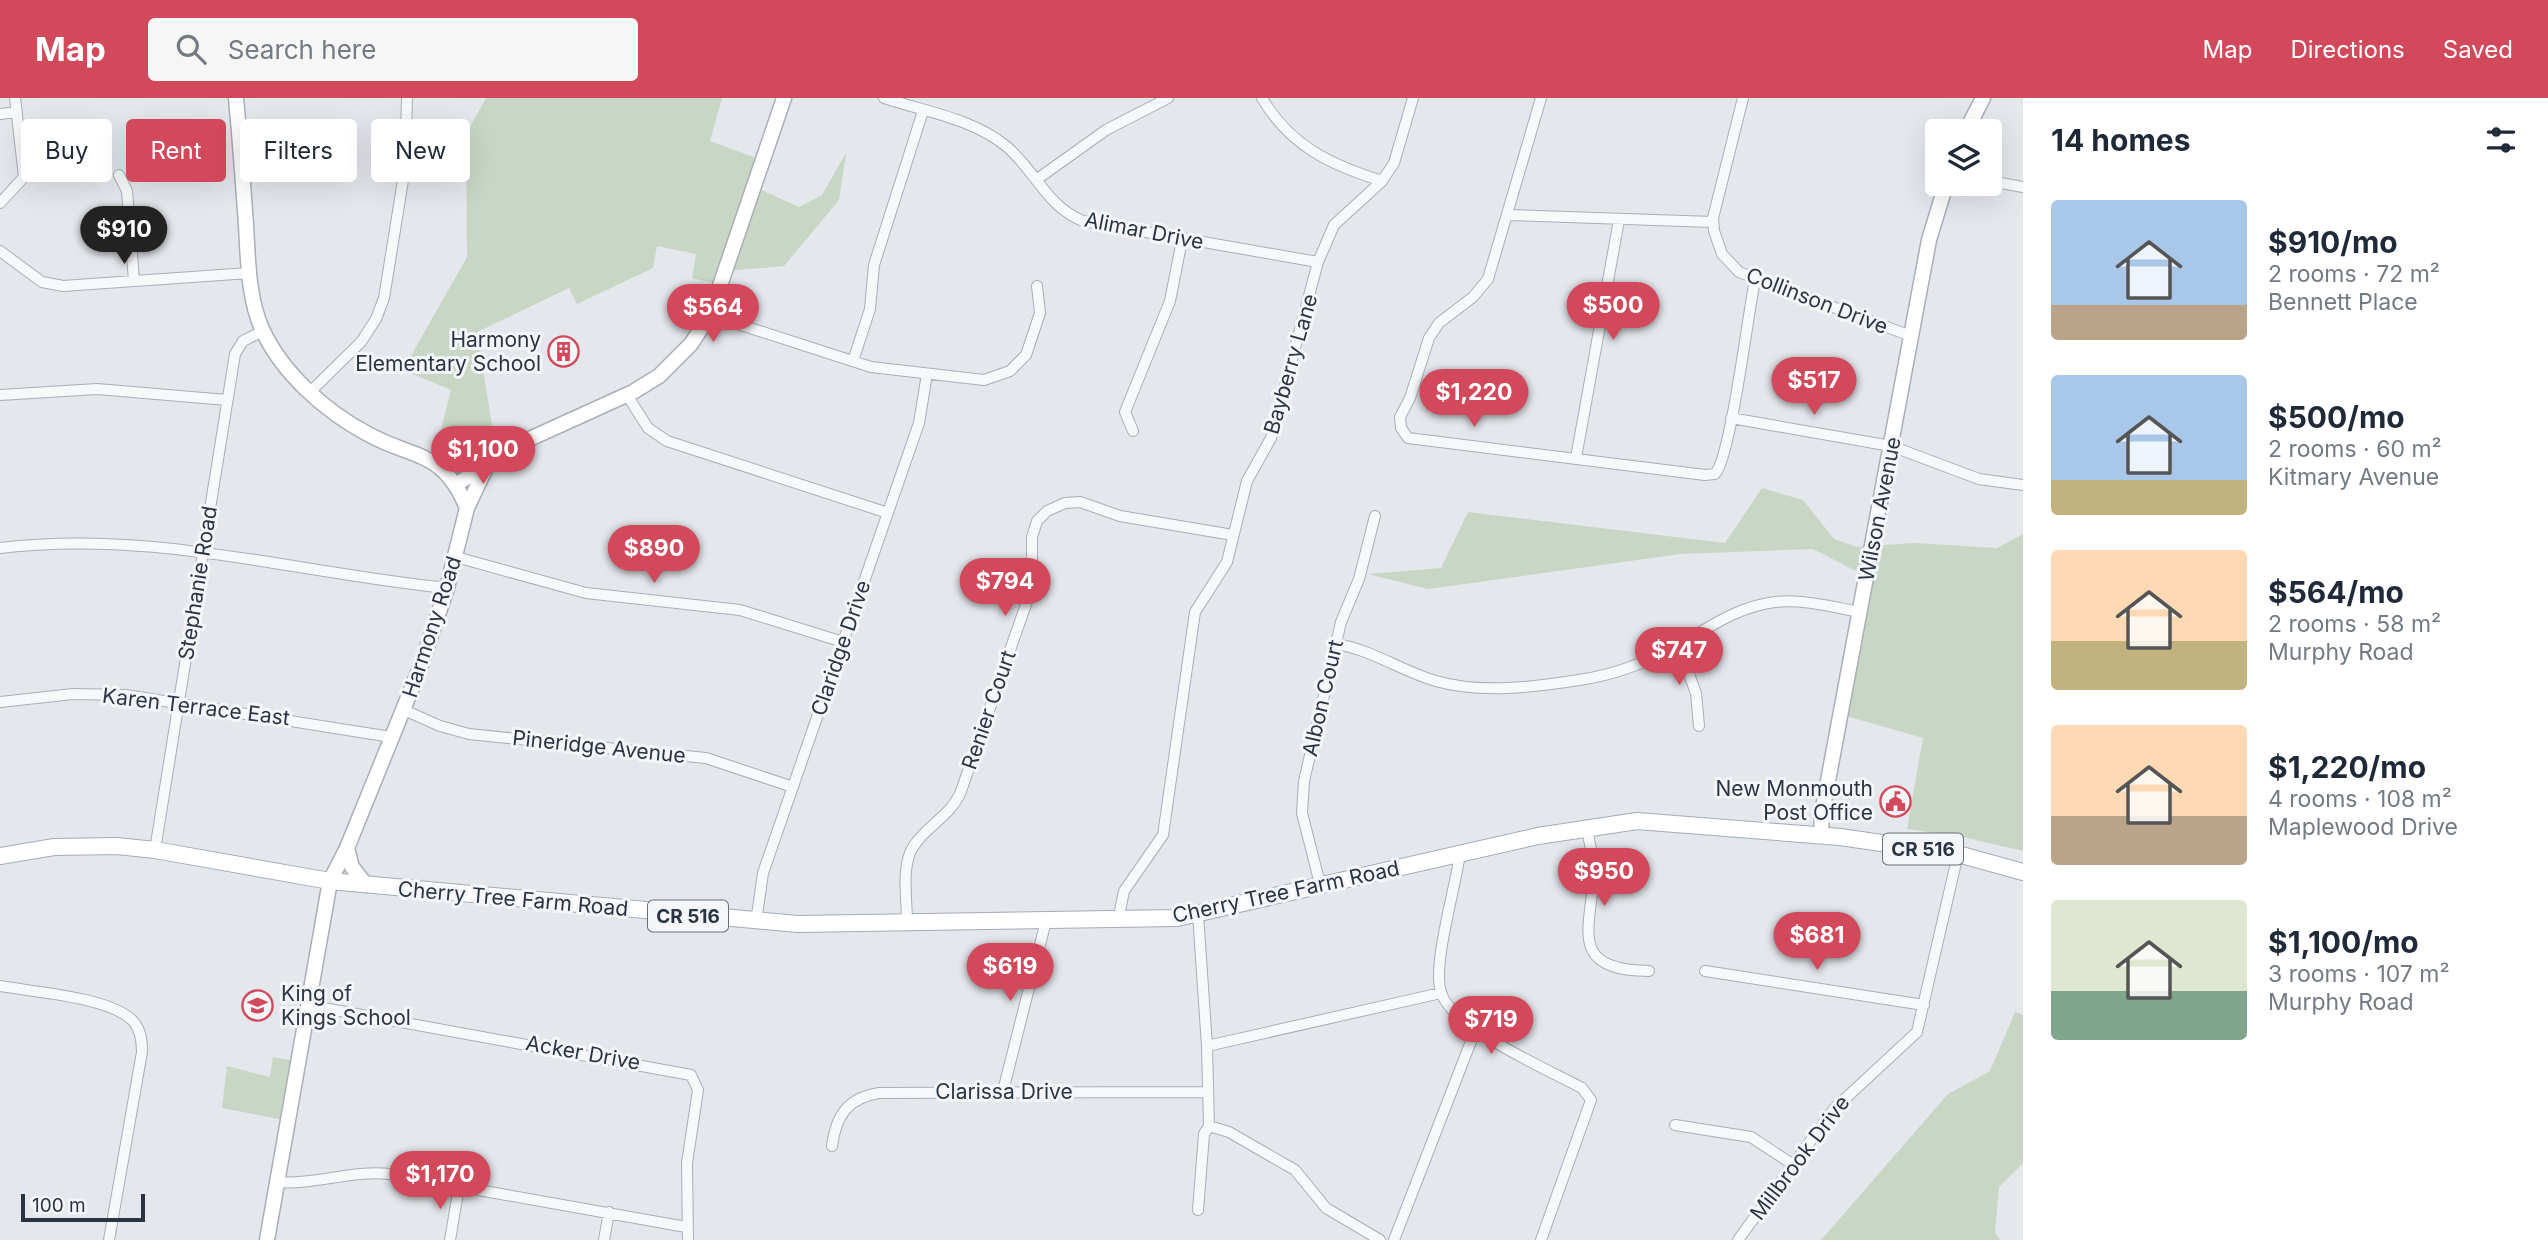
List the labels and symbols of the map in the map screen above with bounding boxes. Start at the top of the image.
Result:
pin: $910 [83,206,165,266]
street label: Alimar Drive [1082,207,1206,254]
street label: Collinson Drive [1743,262,1892,339]
pin: $500 [1572,282,1654,342]
pin: $564 [672,285,754,344]
street label: Bayberry Lane [1259,291,1322,437]
place label: Harmony Elementary School [355,327,541,376]
building icon: Harmony Elementary School [547,335,581,369]
pin: $517 [1773,358,1855,417]
pin: $1,220 [1417,370,1531,429]
pin: $1,100 [426,426,540,486]
street label: Wilson Avenue [1853,435,1906,583]
street label: Stephanie Road [173,504,222,662]
pin: $890 [613,526,695,585]
street label: Harmony Road [397,553,466,701]
pin: $794 [964,559,1046,618]
street label: Claridge Drive [806,577,875,719]
pin: $747 [1638,628,1720,687]
street label: Albon Court [1297,637,1348,759]
street label: Renier Court [956,647,1021,773]
street label: Karen Terrace East [101,683,291,730]
street label: Pineridge Avenue [511,725,687,768]
place label: New Monmouth Post Office [1716,776,1873,825]
public building icon: New Monmouth Post Office [1879,784,1913,818]
road number: CR 516 [1883,834,1963,864]
pin: $950 [1563,848,1645,908]
street label: Cherry Tree Farm Road [1170,855,1402,928]
street label: Cherry Tree Farm Road [397,876,629,921]
road number: CR 516 [648,901,728,932]
pin: $681 [1776,912,1858,972]
pin: $619 [969,944,1051,1003]
place label: King of Kings School [281,981,411,1030]
school or university icon: King of Kings School [241,989,275,1023]
pin: $719 [1450,996,1532,1056]
street label: Acker Drive [524,1030,642,1075]
street label: Clarissa Drive [935,1079,1073,1104]
street label: Millbrook Drive [1745,1091,1855,1225]
pin: $1,170 [383,1152,497,1211]
scale bar [21,1191,145,1223]

